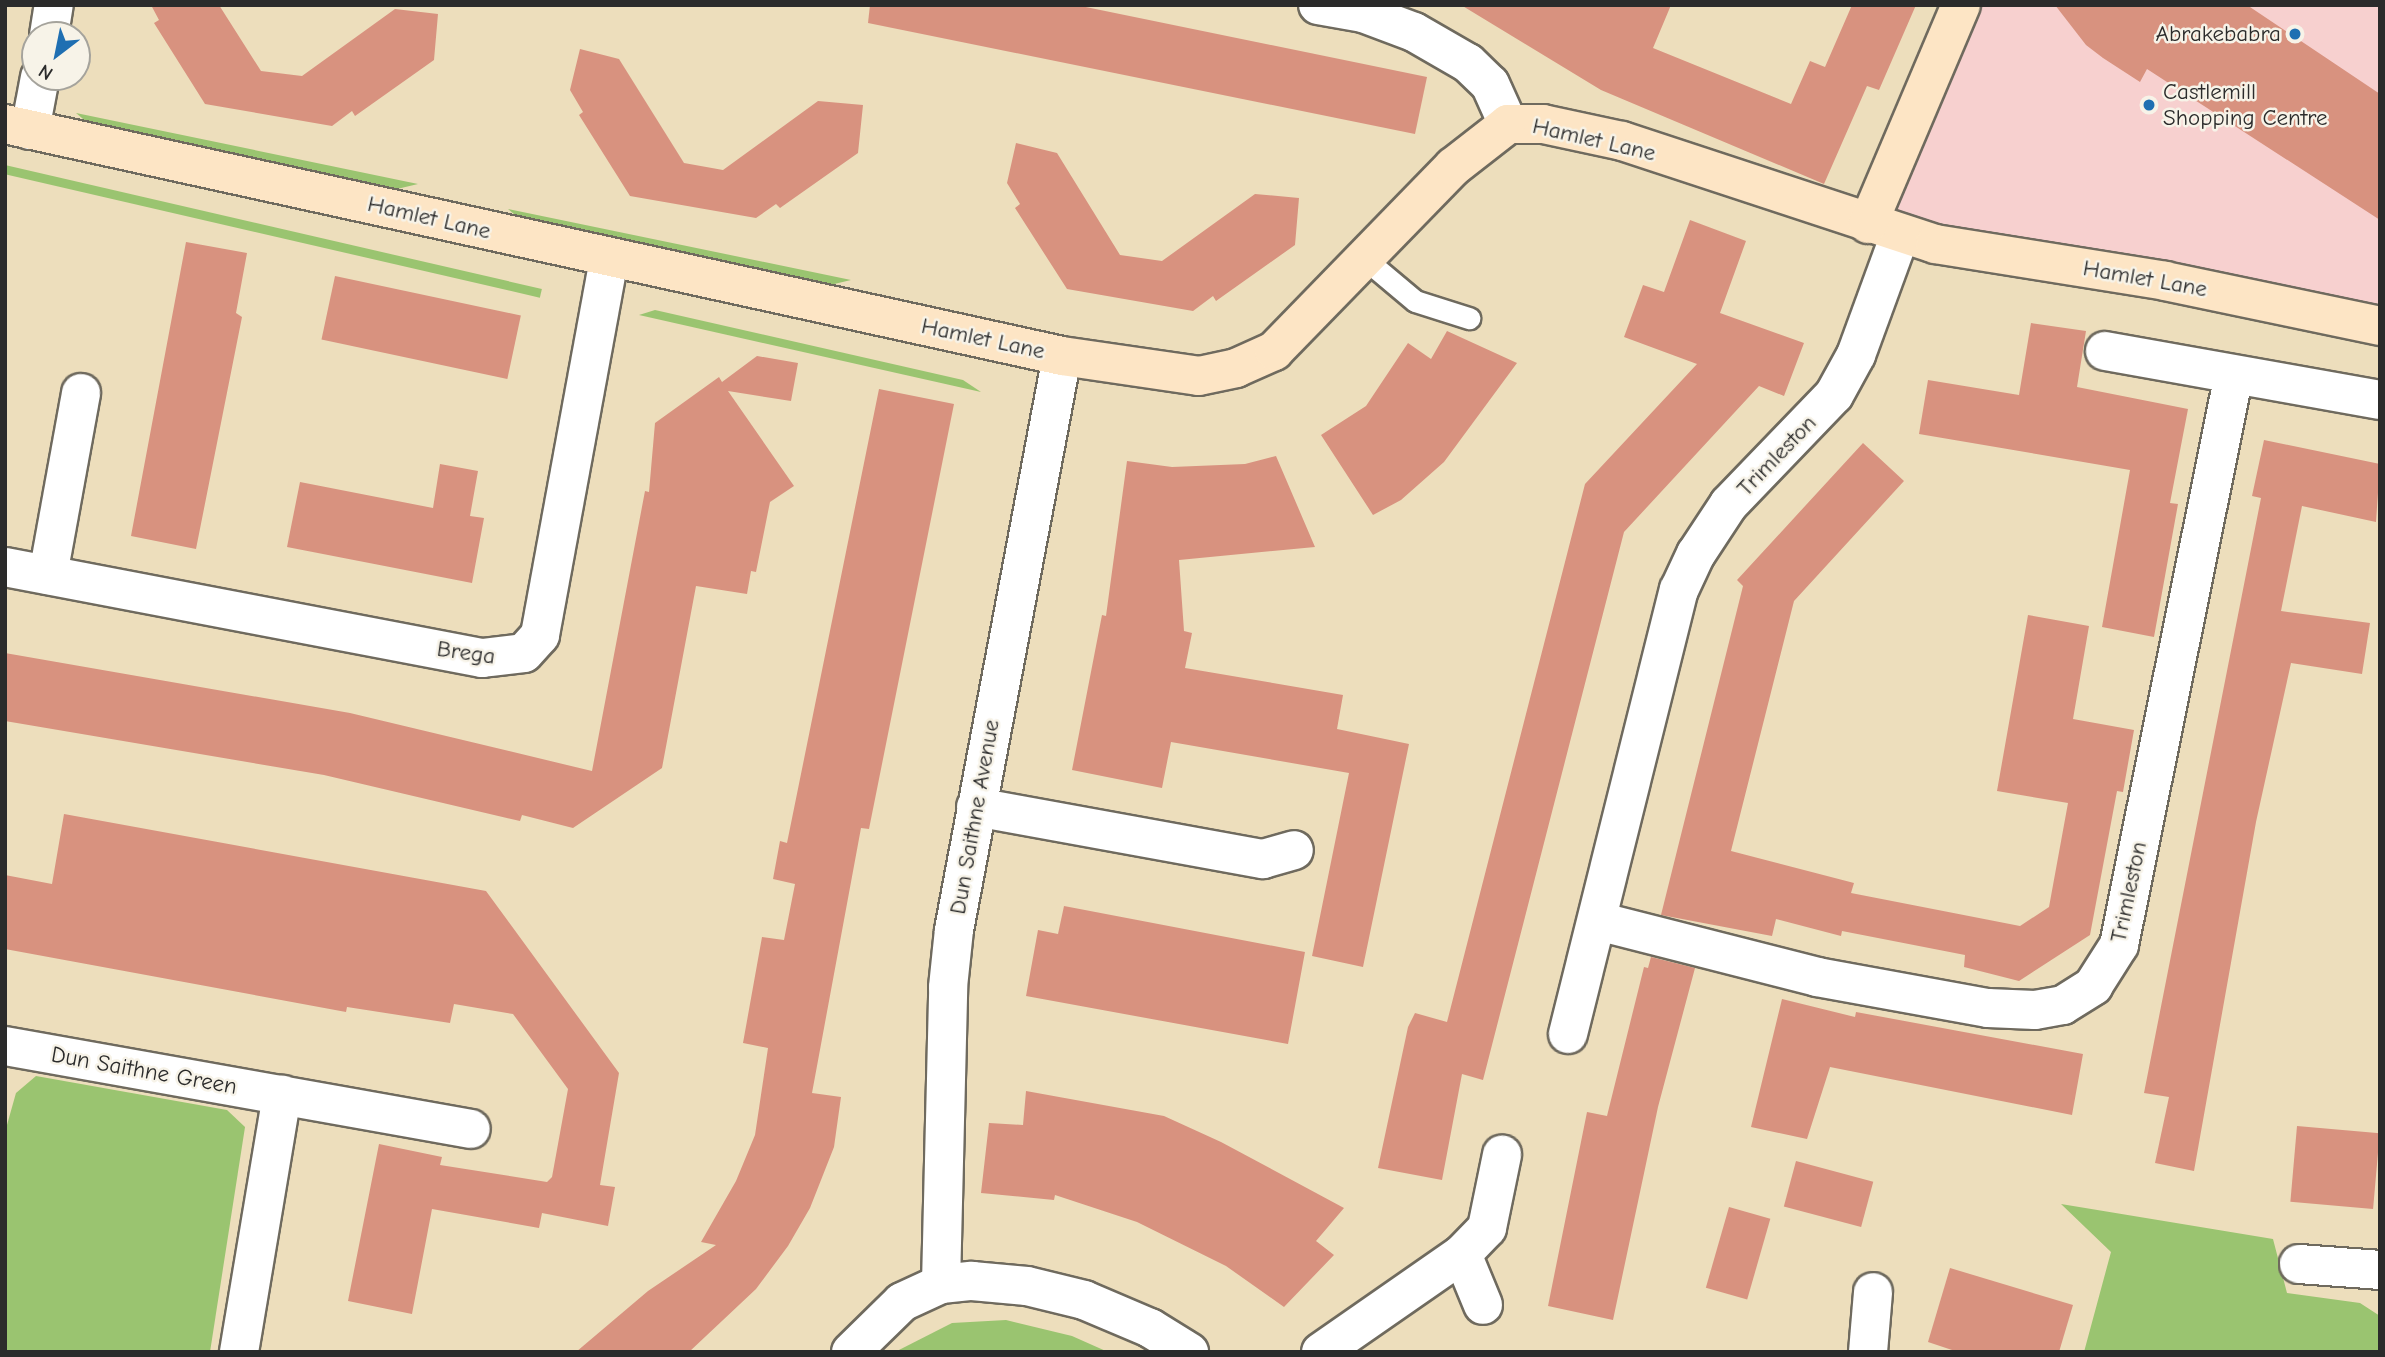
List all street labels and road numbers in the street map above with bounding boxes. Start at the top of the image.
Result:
street label: Hamlet Lane [1530,112,1658,168]
street label: Hamlet Lane [365,190,493,246]
street label: Hamlet Lane [2081,255,2209,303]
street label: Hamlet Lane [919,312,1047,366]
street label: Trimleston [1732,410,1822,502]
street label: Brega [435,635,497,671]
street label: Dun Saithne Avenue [944,717,1006,917]
street label: Trimleston [2105,839,2153,945]
street label: Dun Saithne Green [49,1041,239,1101]

